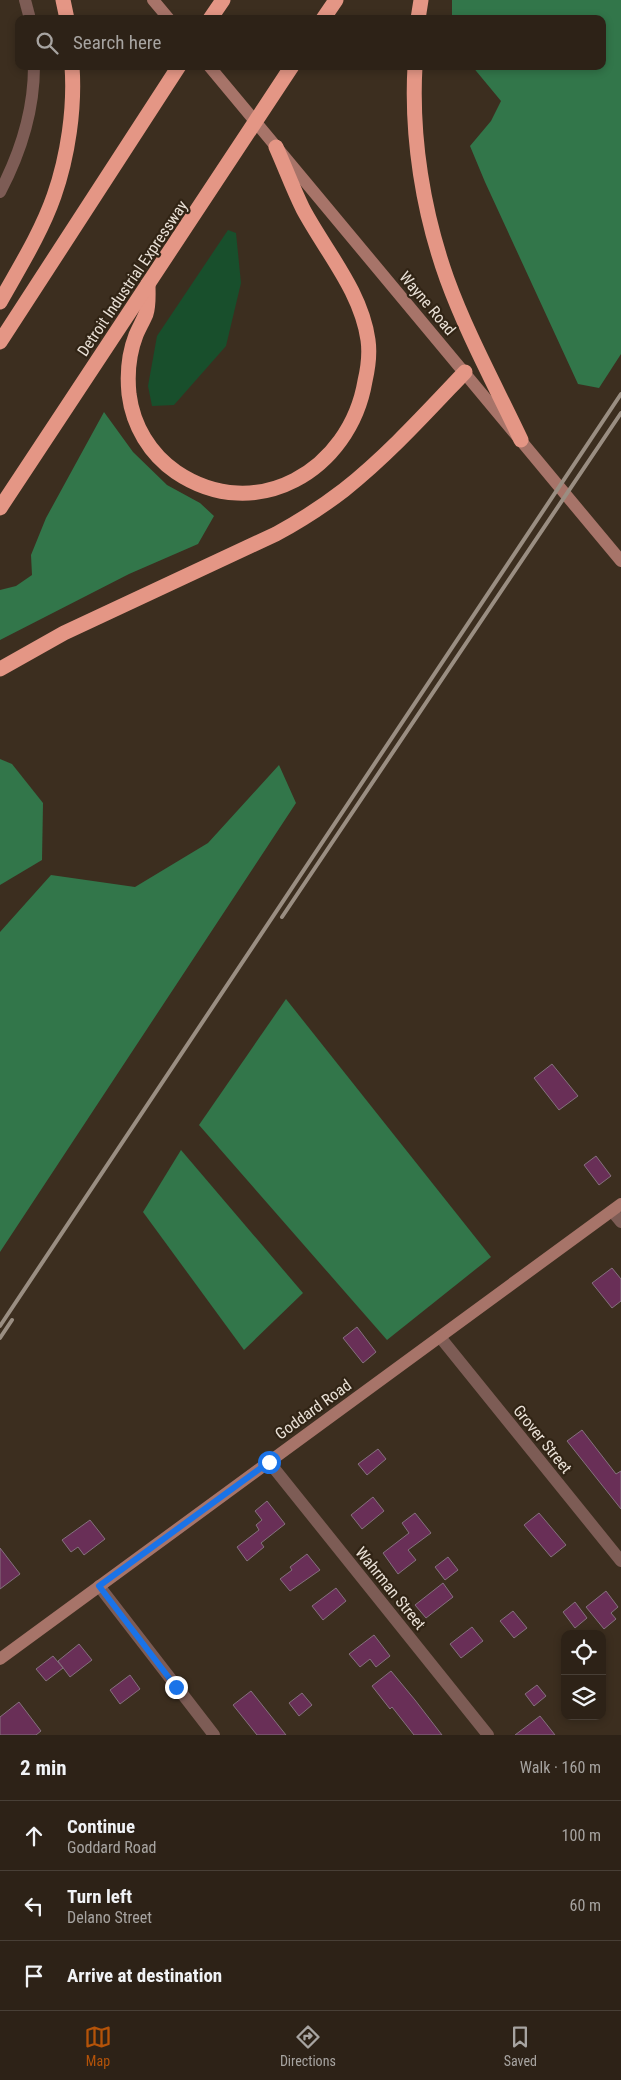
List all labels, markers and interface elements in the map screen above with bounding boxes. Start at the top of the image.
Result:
search box [15,15,606,70]
icon: search [33,29,61,57]
text: Search here [73,31,161,54]
street label: Detroit Industrial Expressway [73,197,192,360]
street label: Wayne Road [396,268,460,339]
street label: Goddard Road [272,1375,355,1443]
street label: Grover Street [509,1401,576,1478]
route start [258,1451,281,1474]
street label: Wahrman Street [352,1543,430,1634]
map controls [561,1630,606,1720]
button: locate [561,1630,606,1675]
button: layers [561,1675,606,1720]
route end [165,1676,188,1699]
text: 2 min [20,1756,67,1780]
text: Walk · 160 m [520,1758,601,1777]
text: Continue [67,1815,135,1838]
icon: ahead [20,1822,48,1850]
text: 100 m [562,1826,601,1845]
text: Goddard Road [67,1838,156,1857]
text: Turn left [67,1885,132,1908]
icon: left [20,1892,48,1920]
text: 60 m [569,1896,601,1915]
text: Delano Street [67,1908,152,1927]
icon: arrive [20,1962,48,1990]
text: Arrive at destination [67,1964,222,1987]
tab: Map [84,2023,112,2069]
tab: Directions [280,2023,336,2069]
tab: Saved [504,2023,537,2069]

